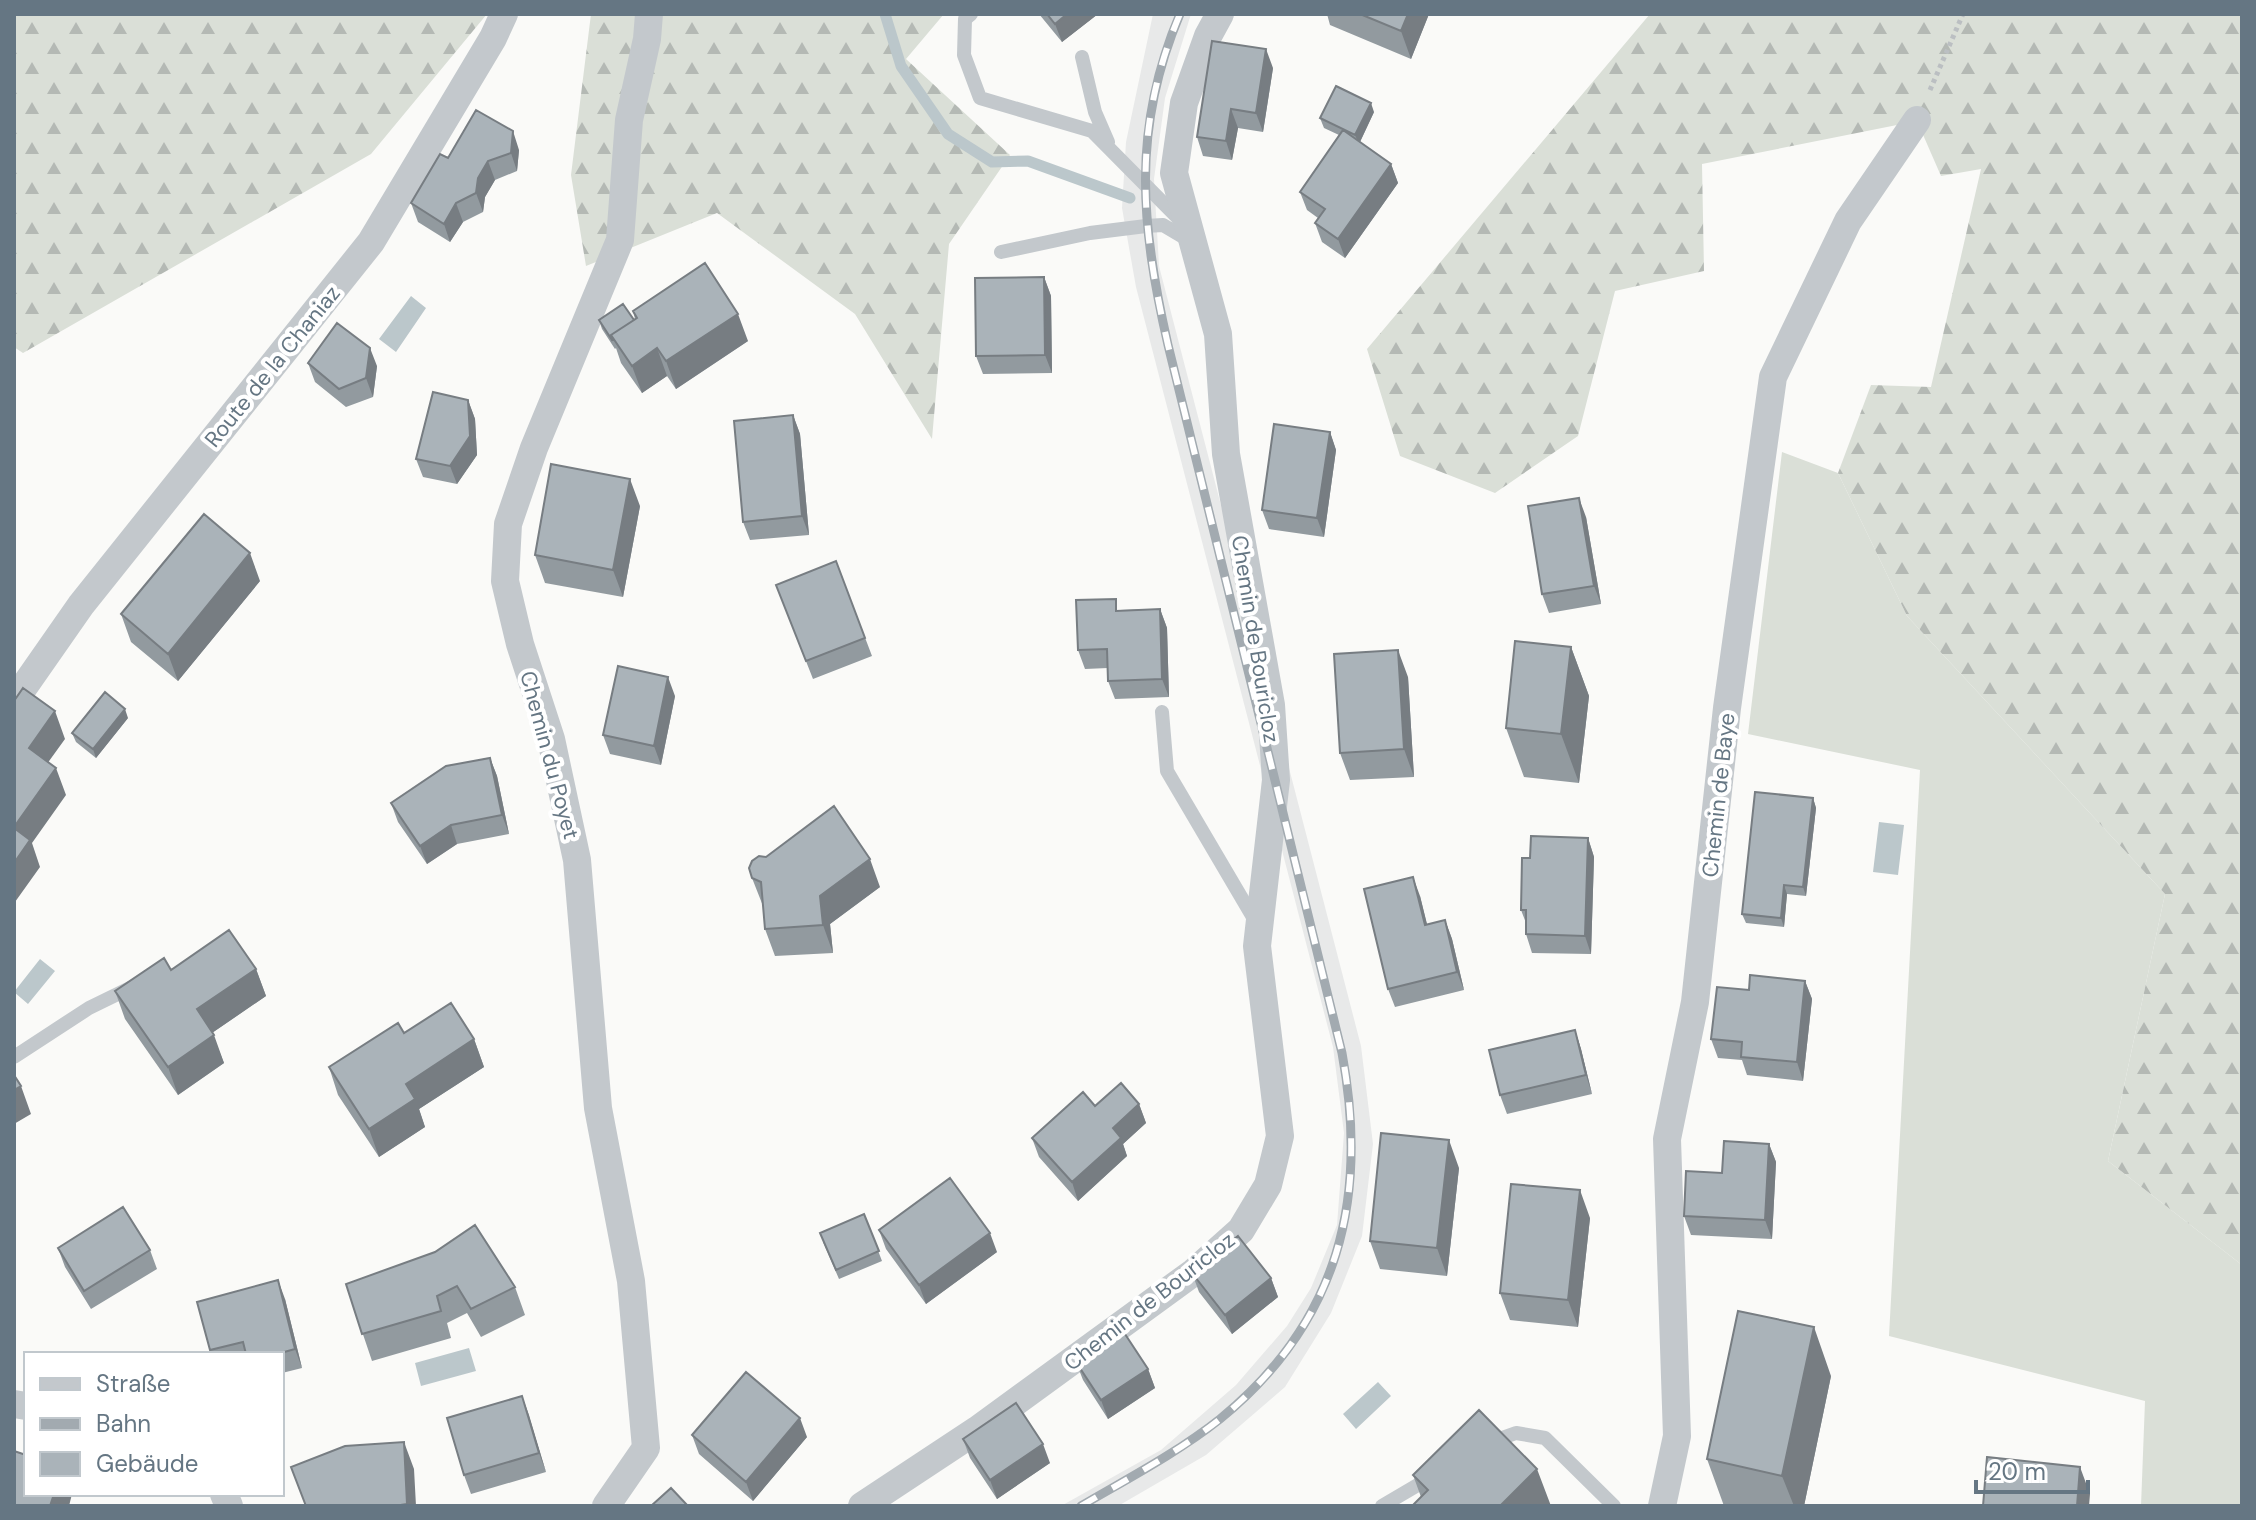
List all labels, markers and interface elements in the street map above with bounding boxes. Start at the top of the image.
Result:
street label: Route de la Chaniaz [198,279,347,453]
street label: Chemin de Bouricloz [1225,533,1286,745]
street label: Chemin du Poyet [513,668,586,842]
street label: Chemin de Baye [1695,711,1742,879]
street label: Chemin de Bouricloz [1058,1226,1241,1377]
legend [24,1352,284,1496]
text: Straße [96,1368,170,1399]
text: Bahn [96,1408,151,1439]
scale bar [1976,1444,2088,1494]
text: Gebäude [96,1448,198,1479]
text: 20 m [1988,1456,2046,1487]

